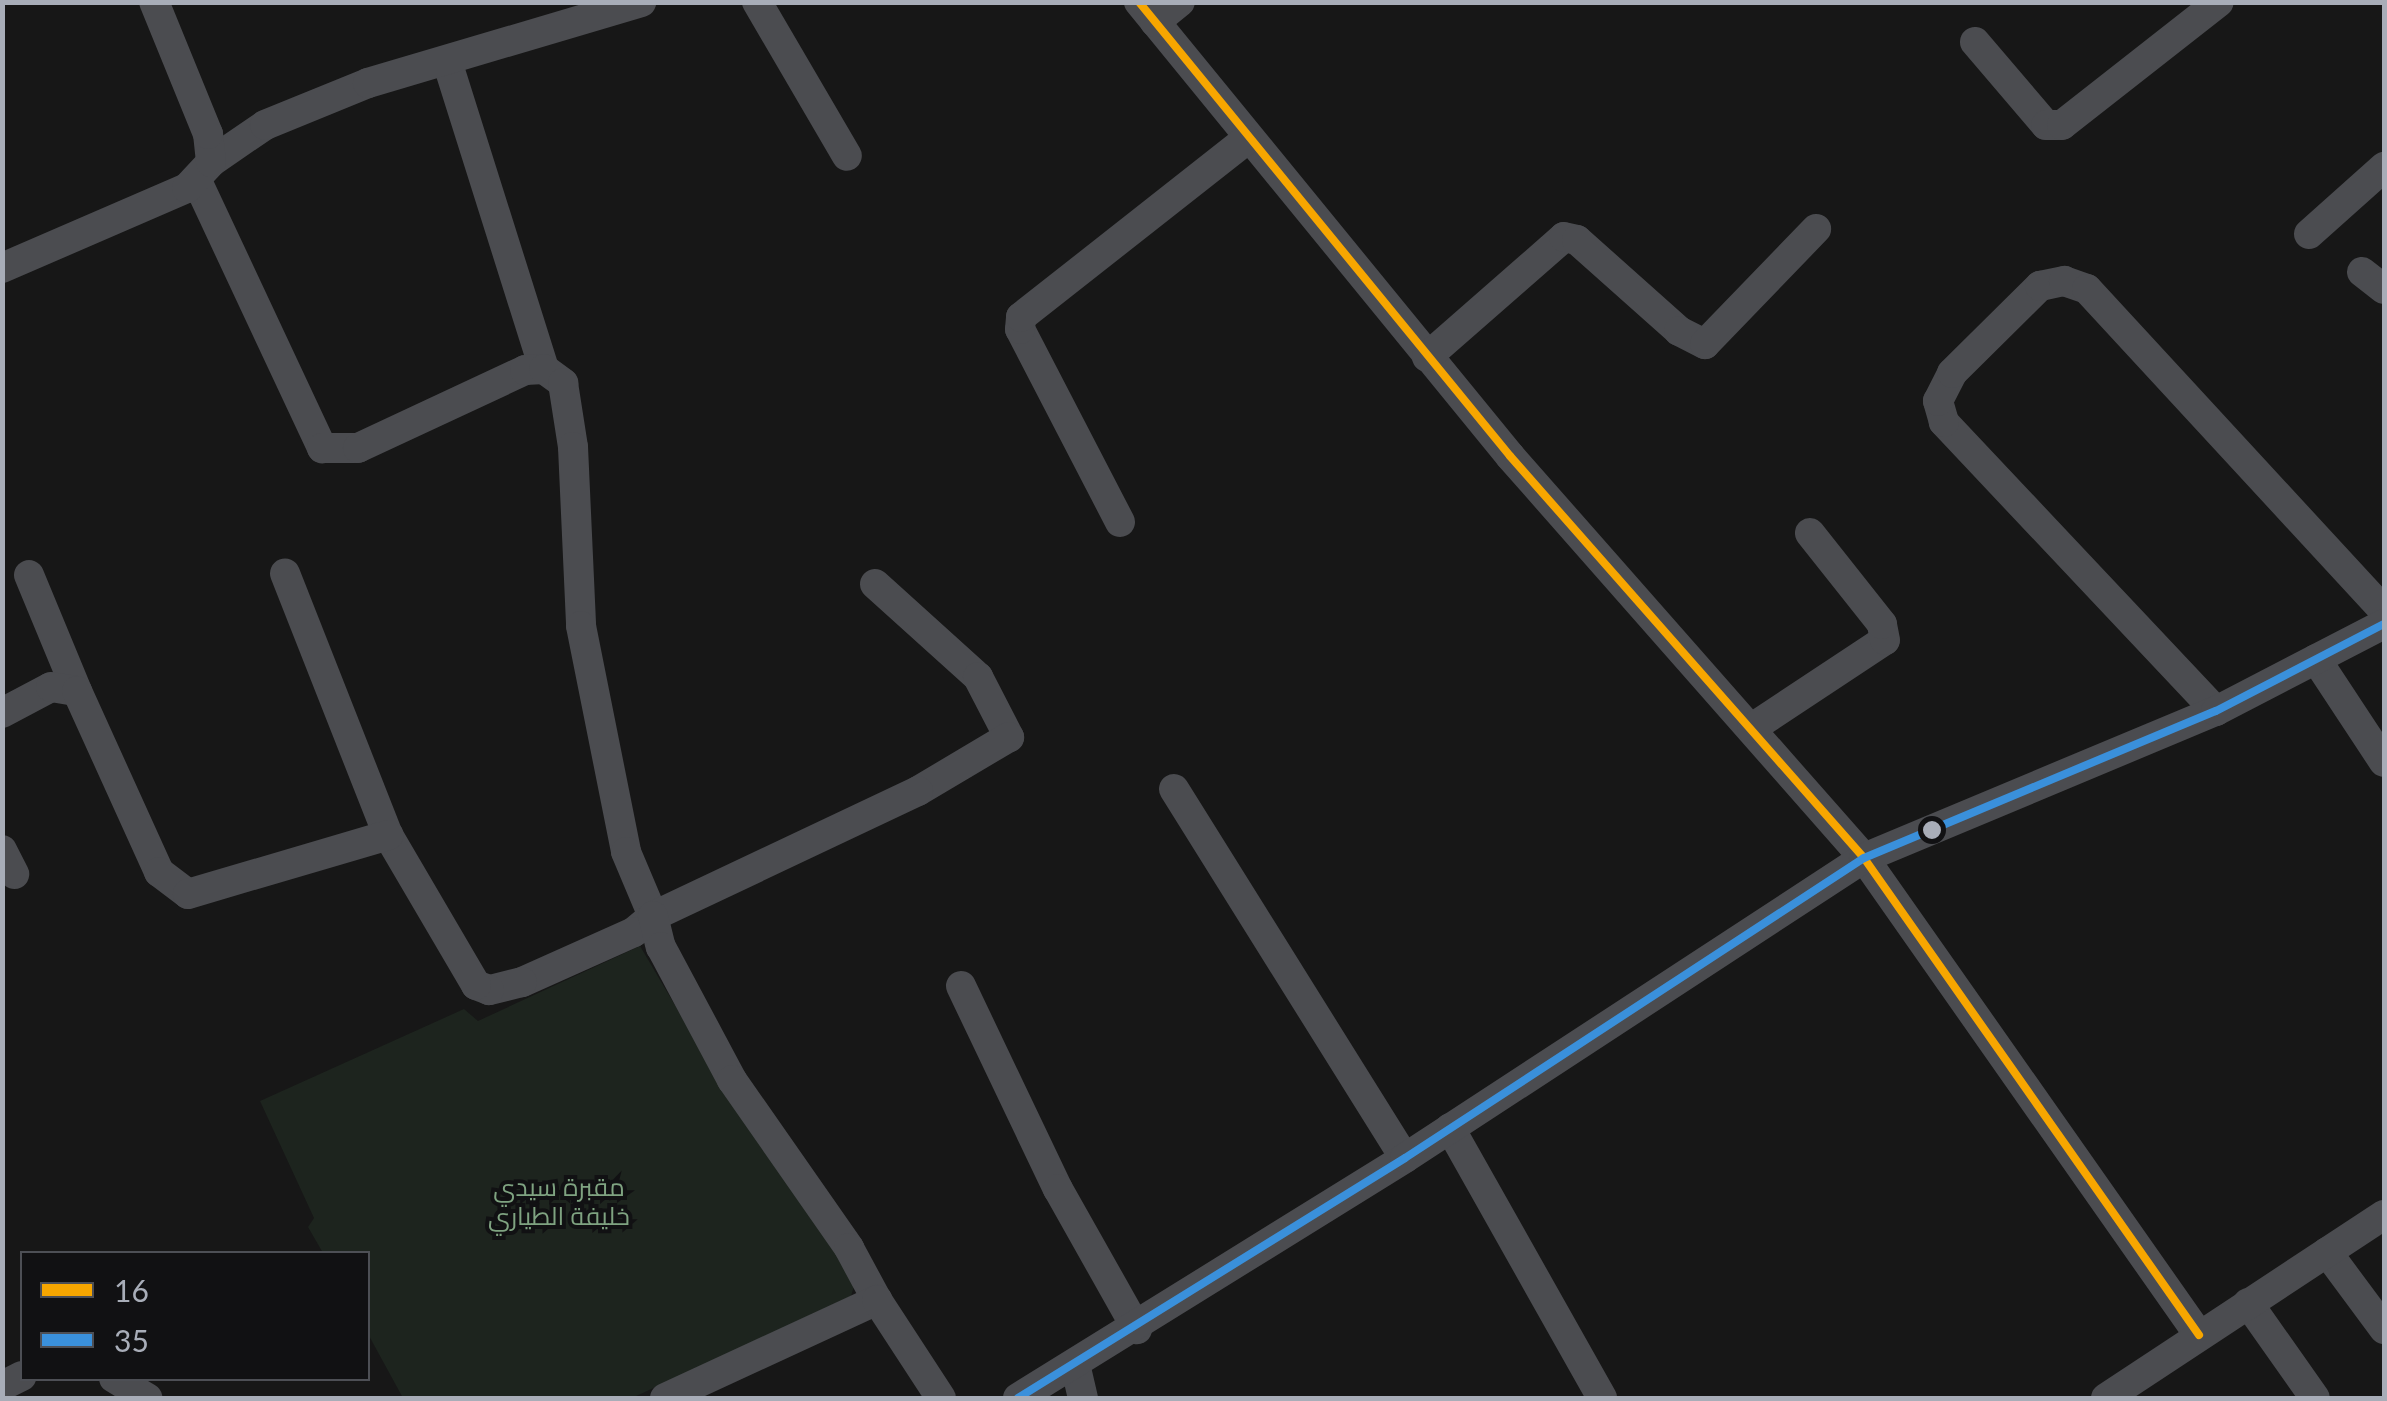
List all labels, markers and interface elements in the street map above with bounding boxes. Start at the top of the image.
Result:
unlabelled marker [1922,820,1942,840]
park label: مقبرة سيدي خليفة الطياري [488,1172,630,1231]
legend [20,1251,370,1381]
text: 16 [114,1272,149,1308]
text: 35 [114,1322,149,1358]

